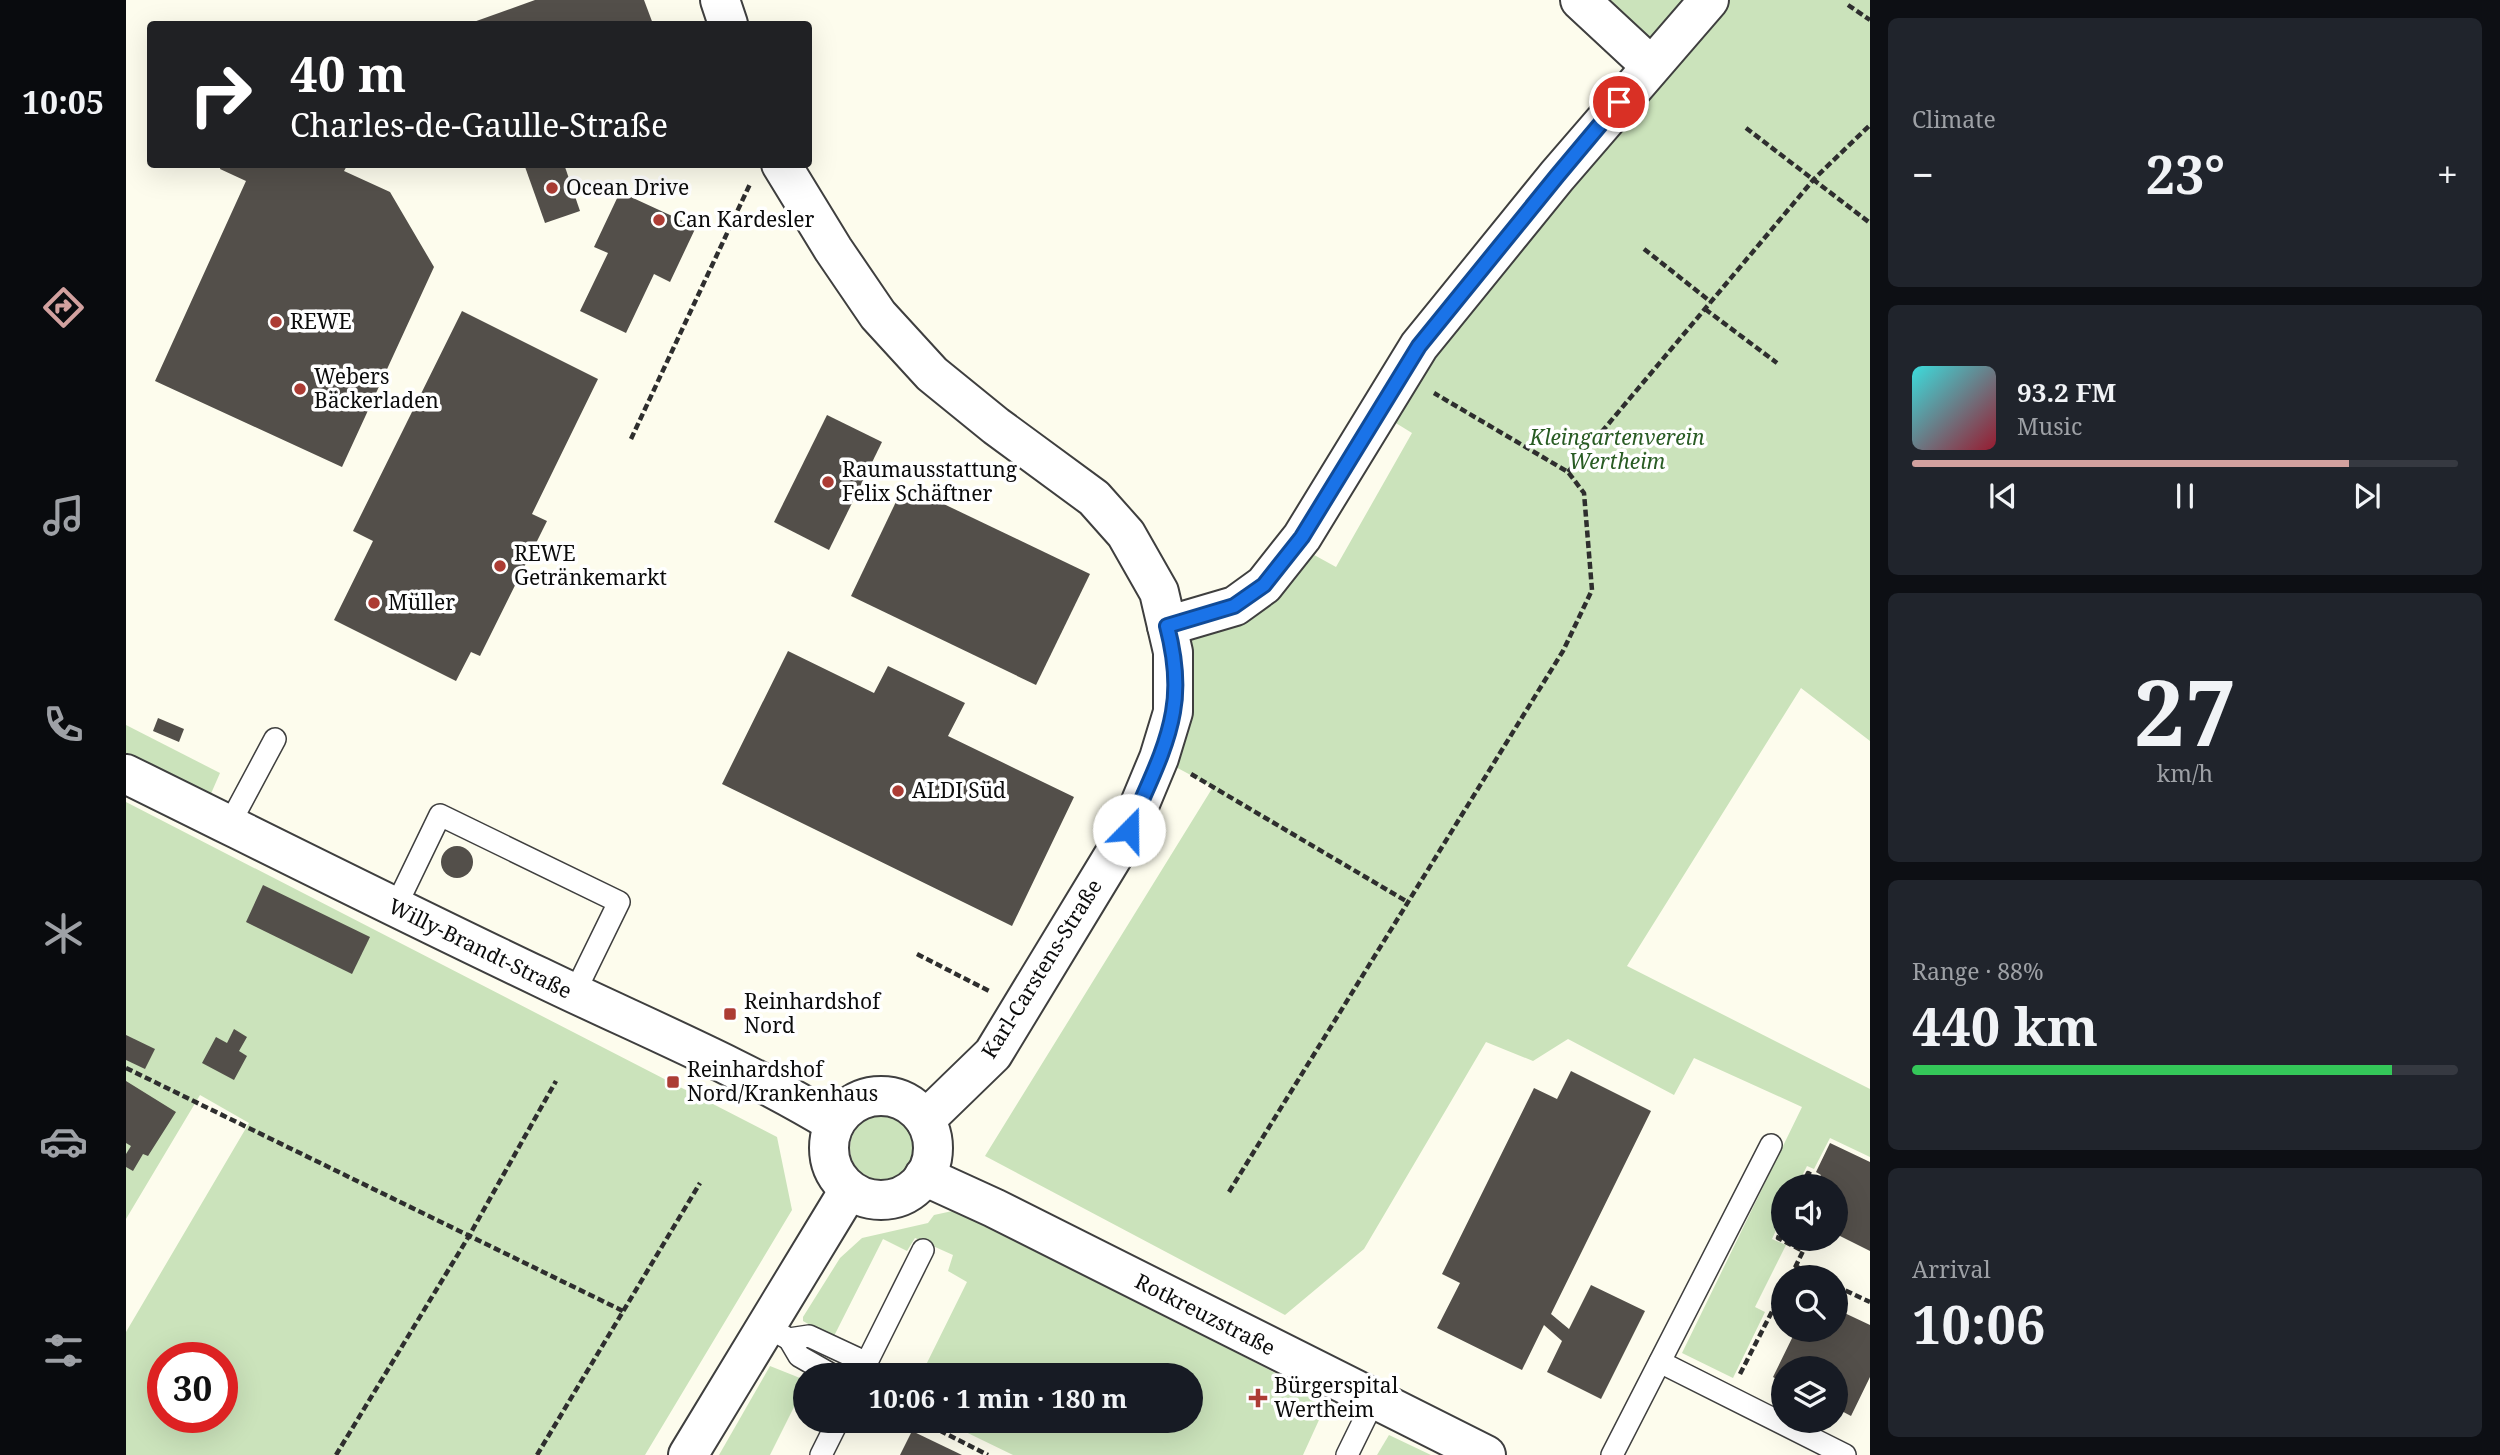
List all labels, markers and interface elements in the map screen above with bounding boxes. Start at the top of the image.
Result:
text: 40 m [290,40,406,106]
icon: right [175,49,266,140]
pin [1589,72,1649,132]
text: 10:05 [22,80,104,123]
icon: arrive [1600,83,1638,121]
text: Charles-de-Gaulle-Straße [290,103,668,146]
text: Climate [1912,103,1996,135]
text: 23° [2146,138,2225,209]
text: − [1912,148,1934,200]
text: + [2437,148,2458,200]
place label: Ocean Drive [566,173,689,201]
marker: Ocean Drive [544,180,560,196]
place label: Can Kardesler [673,205,814,233]
marker: Can Kardesler [651,212,667,228]
icon: directions [39,283,88,332]
place label: REWE [290,307,352,335]
marker: REWE [268,314,284,330]
place label: Webers Bäckerladen [314,362,439,414]
text: 93.2 FM [2017,374,2116,410]
marker: Webers Bäckerladen [292,381,308,397]
text: Music [2017,410,2082,442]
park label: Kleingartenverein Wertheim [1528,423,1705,475]
place label: Raumausstattung Felix Schäftner [842,455,1018,507]
marker: Raumausstattung Felix Schäftner [820,474,836,490]
icon: previous [1984,477,2022,515]
icon: pause [2166,477,2204,515]
icon: next [2348,477,2386,515]
icon: music [39,491,88,540]
place label: REWE Getränkemarkt [514,539,667,591]
marker: REWE Getränkemarkt [492,558,508,574]
place label: Müller [388,588,455,616]
marker: Müller [366,595,382,611]
text: 27 [2134,649,2236,773]
icon: phone [39,700,88,749]
text: km/h [2157,757,2213,789]
place label: ALDI Süd [912,776,1006,804]
marker: ALDI Süd [890,783,906,799]
position arrow [1092,793,1166,867]
street label: Karl-Carstens-Straße [975,873,1108,1063]
street label: Willy-Brandt-Straße [384,892,577,1005]
icon: climate [39,909,88,958]
text: Range · 88% [1912,955,2044,987]
place label: Reinhardshof Nord [744,987,882,1039]
text: 440 km [1912,990,2098,1061]
marker: Reinhardshof Nord [722,1006,738,1022]
place label: Reinhardshof Nord/Krankenhaus [687,1055,878,1107]
marker: Reinhardshof Nord/Krankenhaus [665,1074,681,1090]
icon: car [39,1117,88,1166]
map controls [1771,1174,1848,1433]
button: sound [1771,1174,1848,1251]
text: Arrival [1912,1253,1991,1285]
button: search [1771,1265,1848,1342]
street label: Rotkreuzstraße [1131,1267,1280,1361]
text: 10:06 [1912,1288,2045,1359]
icon: filters [39,1326,88,1375]
speed limit sign: 30 [147,1342,238,1433]
button: layers [1771,1356,1848,1433]
place label: Bürgerspital Wertheim [1274,1371,1399,1423]
text: 10:06 · 1 min · 180 m [868,1380,1128,1416]
marker: Bürgerspital Wertheim [1248,1388,1268,1408]

